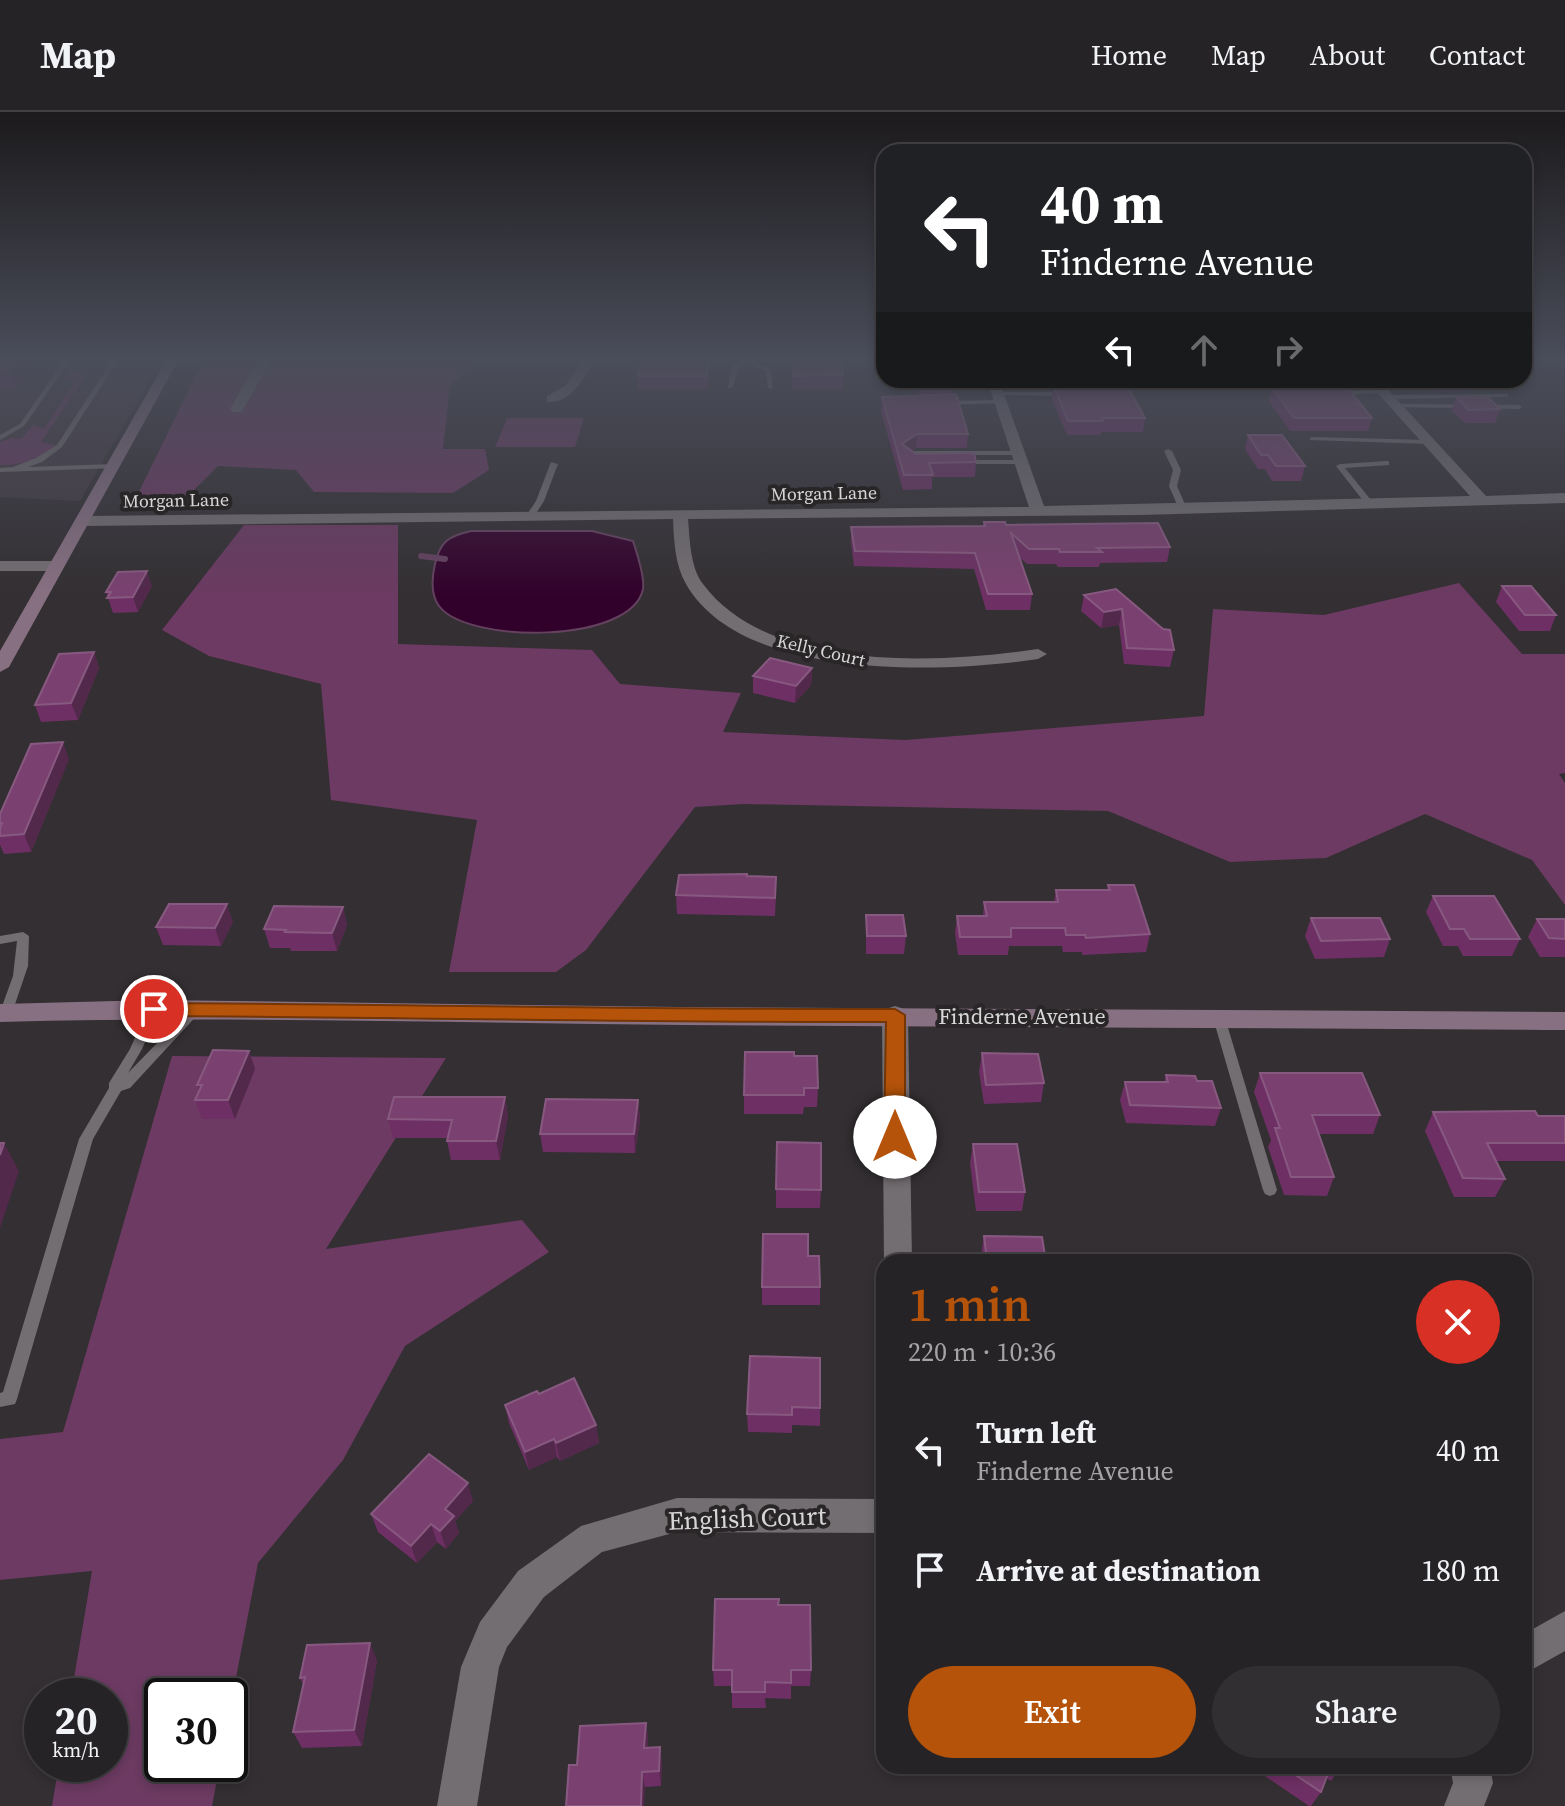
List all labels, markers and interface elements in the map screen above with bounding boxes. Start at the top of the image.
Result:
text: Map [40,29,116,81]
text: Home [1091,36,1167,74]
text: Map [1211,36,1266,74]
text: About [1310,36,1385,74]
text: Contact [1429,36,1525,74]
text: 40 m [1040,165,1163,242]
icon: left [908,176,1012,280]
text: Finderne Avenue [1040,238,1314,287]
icon: left [1098,328,1142,372]
icon: ahead [1182,328,1226,372]
icon: right [1266,328,1310,372]
street label: Morgan Lane [771,480,877,506]
street label: Morgan Lane [123,487,229,513]
street label: Kelly Court [774,628,868,672]
pin [120,975,188,1043]
icon: arrive [132,987,176,1031]
street label: Finderne Avenue [938,1001,1106,1031]
position arrow [853,1095,937,1179]
text: 1 min [908,1271,1031,1337]
button: close [1416,1280,1500,1364]
text: 220 m · 10:36 [908,1334,1056,1370]
text: Turn left [976,1412,1096,1453]
icon: left [908,1428,952,1472]
text: 40 m [1436,1430,1500,1471]
text: Finderne Avenue [976,1453,1174,1489]
street label: English Court [667,1497,827,1539]
icon: arrive [908,1548,952,1592]
text: Arrive at destination [976,1550,1261,1591]
text: 180 m [1421,1550,1500,1591]
button: Exit [908,1666,1196,1758]
button: Share [1212,1666,1500,1758]
speed limit sign: 30 [144,1678,248,1782]
text: 20 [54,1693,98,1747]
text: km/h [52,1736,100,1764]

